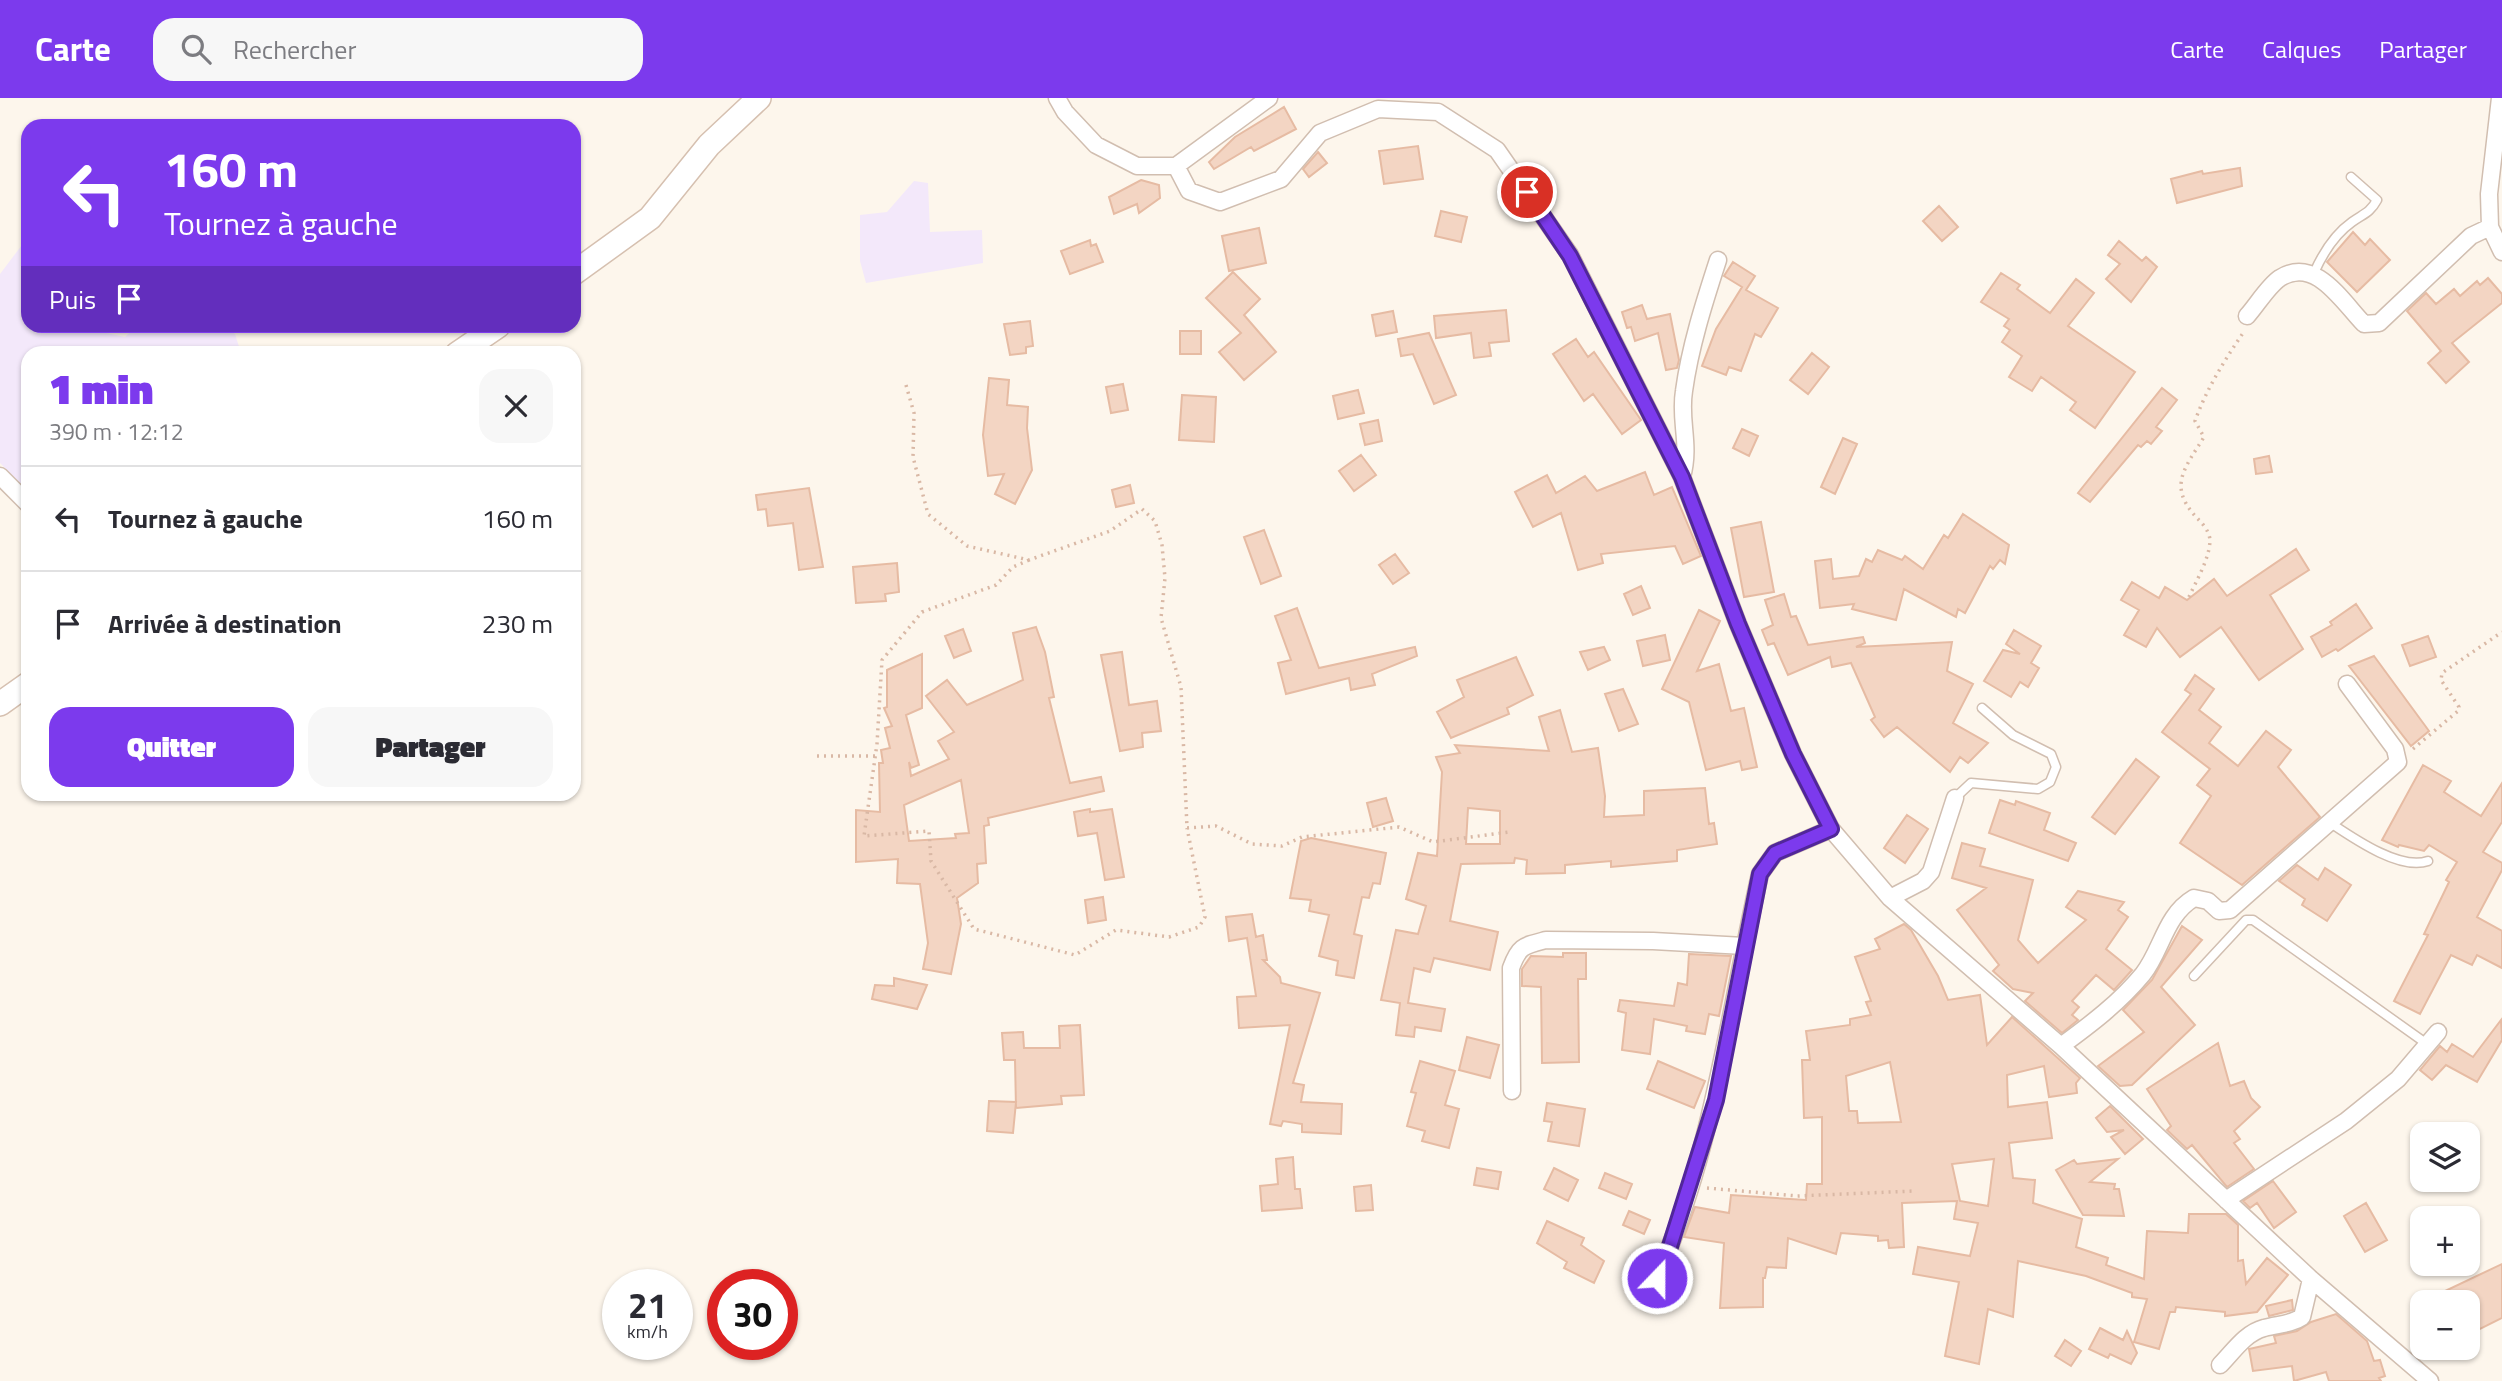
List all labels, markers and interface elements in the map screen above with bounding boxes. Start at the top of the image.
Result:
search box [153,18,643,81]
text: Carte [35,24,111,74]
icon: search [177,30,215,68]
text: Rechercher [233,30,356,69]
text: Carte [2170,31,2224,67]
text: Calques [2262,31,2341,67]
text: Partager [2379,31,2467,67]
text: 160 m [164,131,298,206]
icon: left [49,147,140,238]
pin [1497,162,1557,222]
icon: arrive [1508,173,1546,211]
text: Tournez à gauche [164,199,398,247]
text: Puis [49,280,96,319]
icon: arrive [110,280,148,318]
text: 1 min [49,356,153,420]
button: close [479,369,553,443]
text: 390 m · 12:12 [49,414,184,449]
text: Tournez à gauche [108,499,303,538]
text: 160 m [482,499,553,538]
icon: left [49,500,87,538]
text: Arrivée à destination [108,604,342,643]
text: 230 m [482,604,553,643]
icon: arrive [49,605,87,643]
button: Quitter [49,707,294,787]
button: Partager [308,707,553,787]
map controls [2410,1122,2480,1360]
button: layers [2410,1122,2480,1192]
button: + [2410,1206,2480,1276]
position arrow [1620,1241,1694,1315]
speed limit sign: 30 [707,1269,798,1360]
text: 21 [628,1278,667,1332]
button: − [2410,1290,2480,1360]
text: km/h [627,1318,668,1345]

